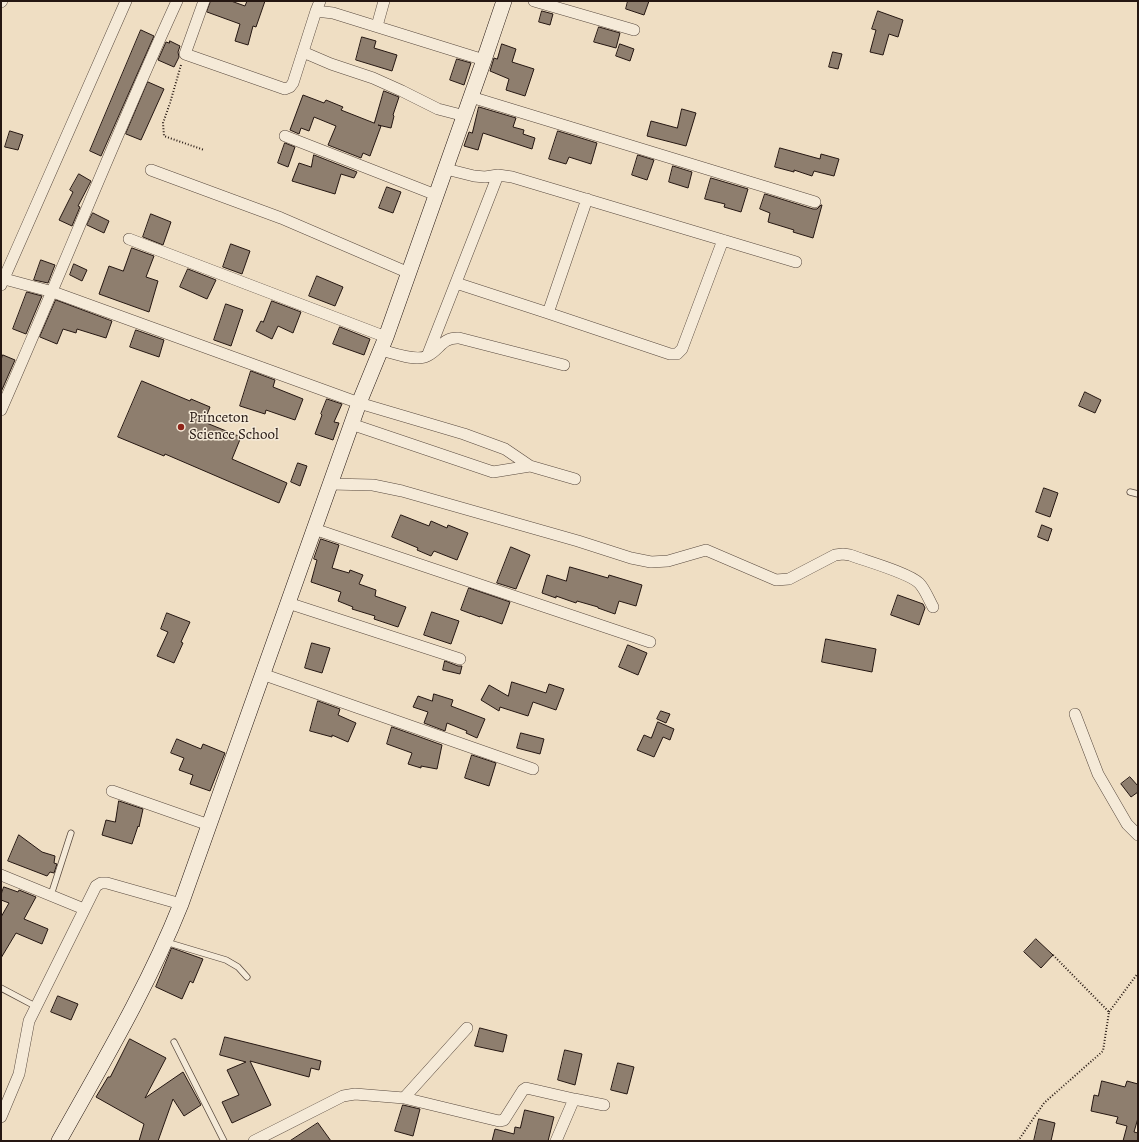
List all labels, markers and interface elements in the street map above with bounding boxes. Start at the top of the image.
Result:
place label: Princeton Science School [189,409,279,444]
marker: Princeton Science School [176,422,186,432]

